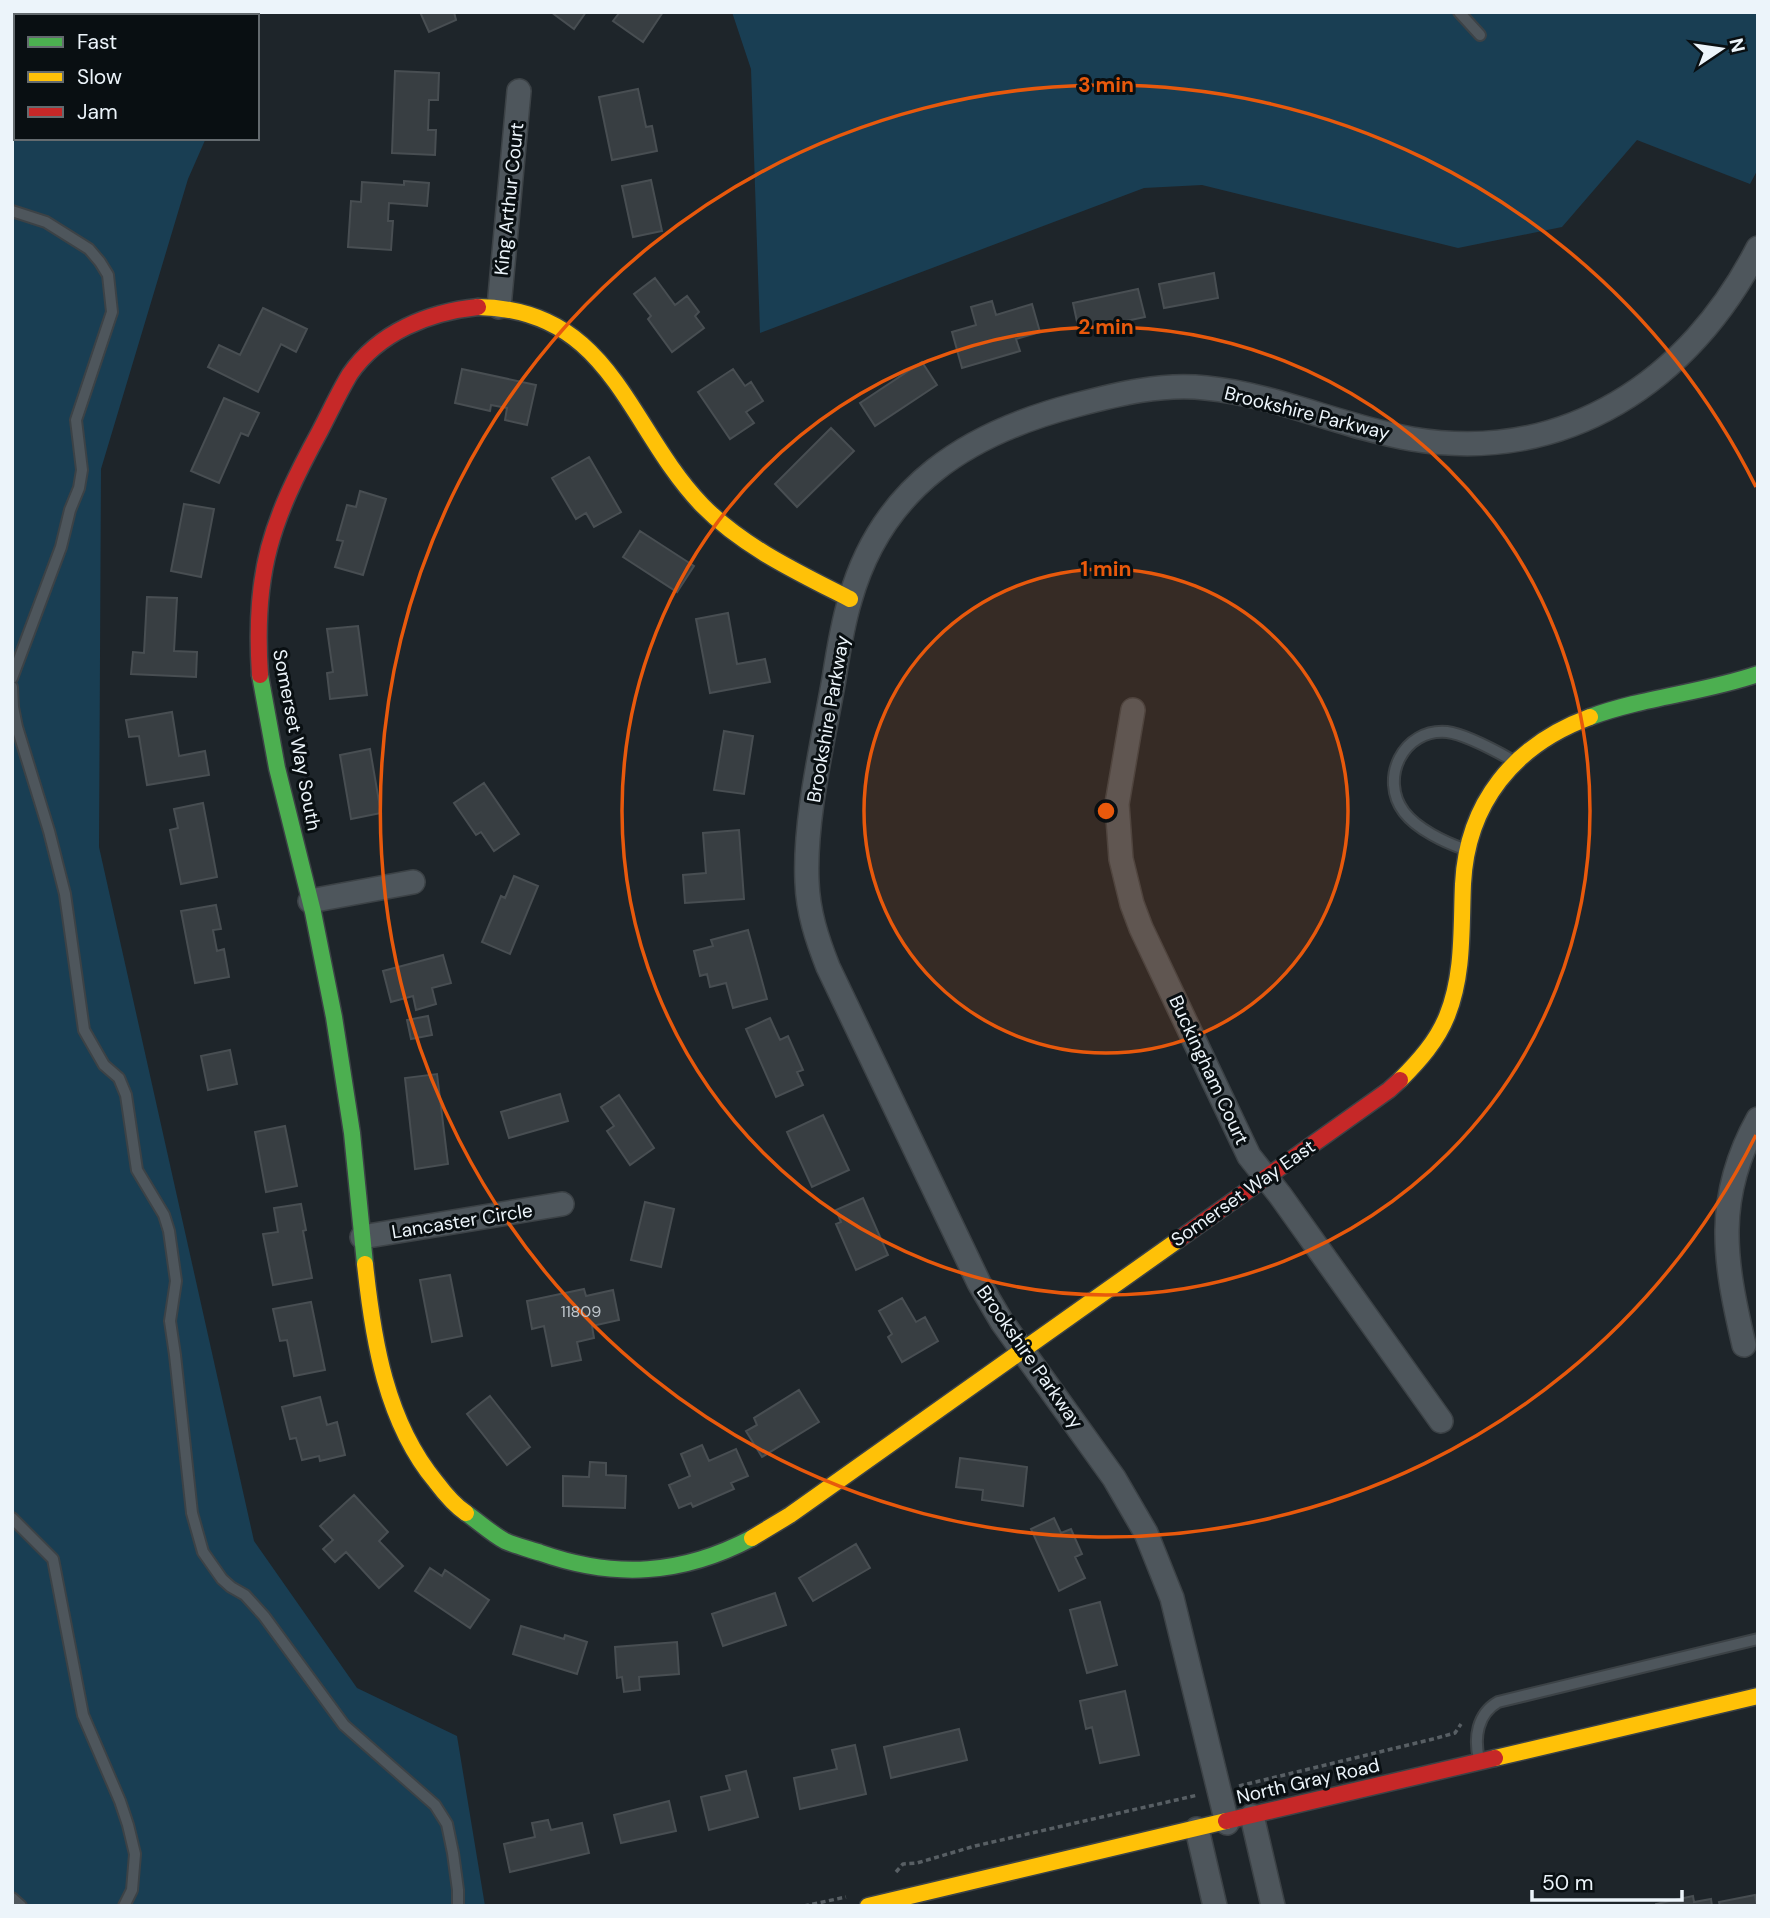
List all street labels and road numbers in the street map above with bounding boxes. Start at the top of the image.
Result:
street label: King Arthur Court [489,121,529,277]
street label: Brookshire Parkway [1222,380,1393,446]
street label: Brookshire Parkway [801,633,855,805]
street label: Somerset Way South [267,647,327,833]
street label: Buckingham Court [1163,991,1255,1149]
street label: Somerset Way East [1166,1134,1320,1252]
street label: Lancaster Circle [390,1198,534,1244]
street label: Brookshire Parkway [971,1280,1089,1434]
street label: North Gray Road [1234,1752,1382,1810]

